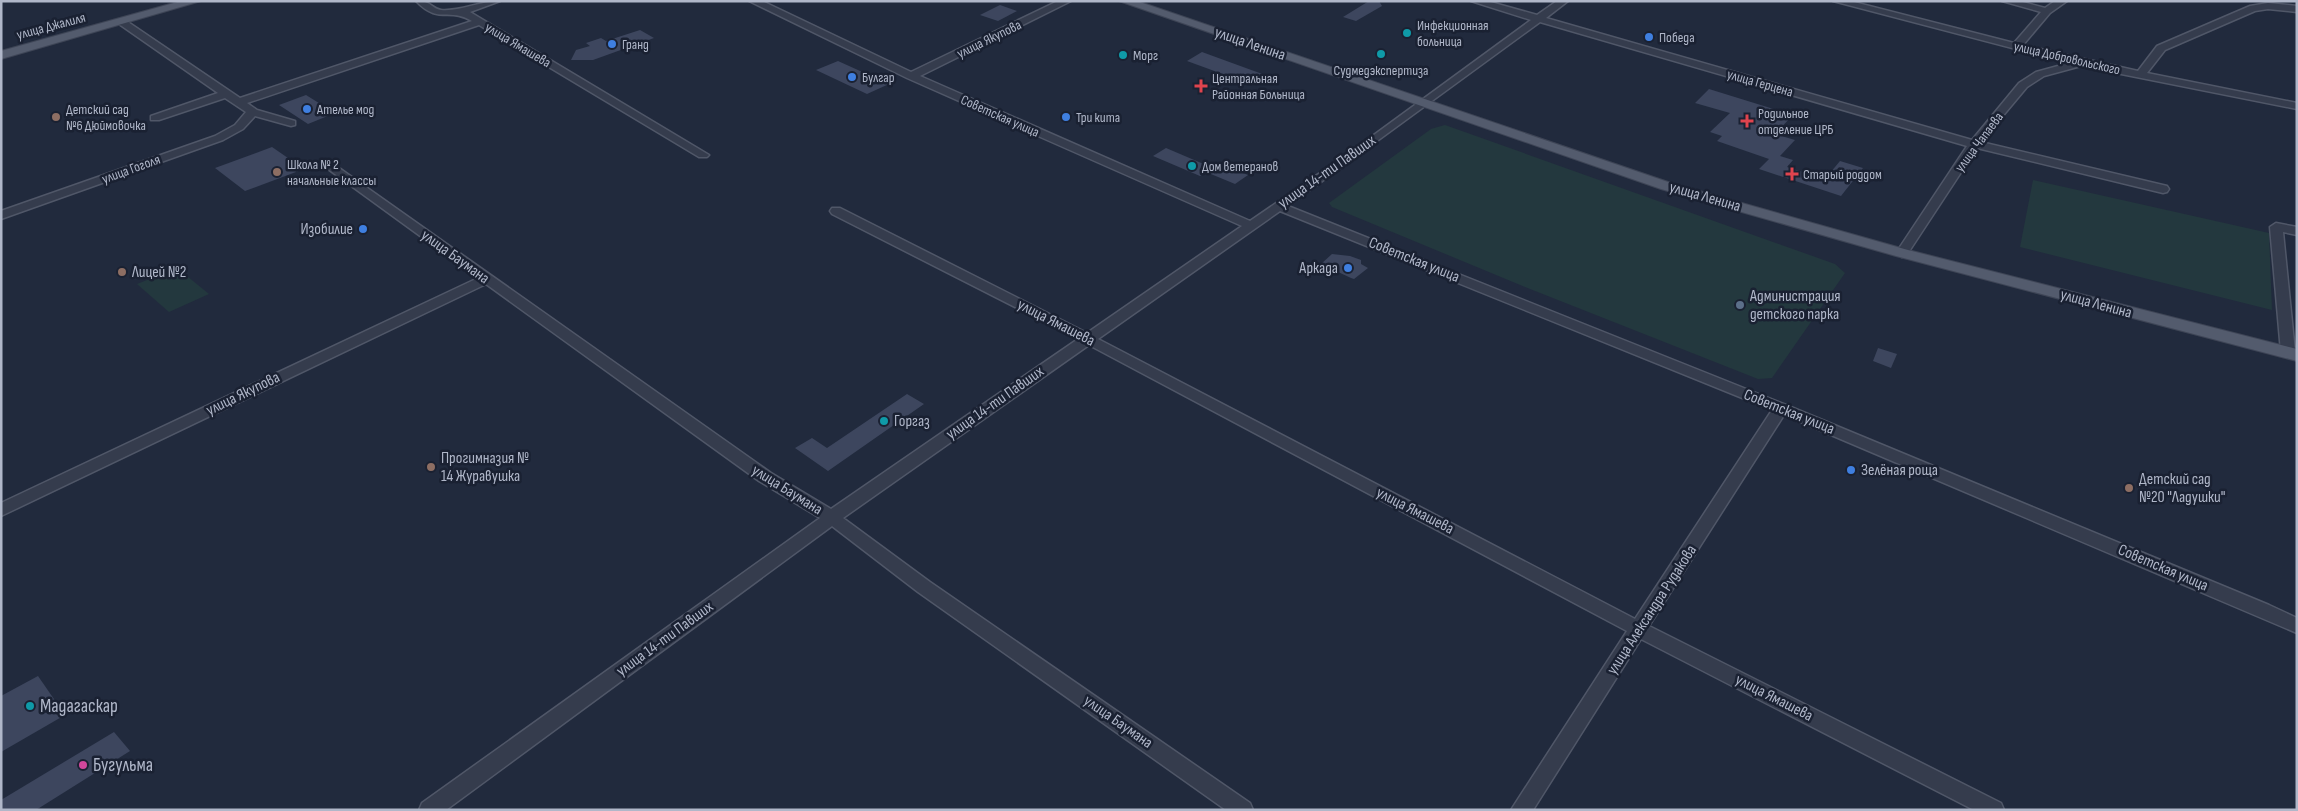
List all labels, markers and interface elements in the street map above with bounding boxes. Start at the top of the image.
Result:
street label: улица Джалиля [15,9,87,43]
street label: улица Якупова [954,16,1024,62]
place label: Инфекционная больница [1417,17,1489,50]
street label: улица Ямашева [482,19,554,71]
street label: улица Ленина [1212,23,1288,65]
marker: Инфекционная больница [1401,27,1413,39]
place label: Победа [1659,29,1695,46]
marker: Победа [1643,31,1655,43]
place label: Гранд [622,36,649,53]
street label: улица Добровольского [2012,37,2122,79]
marker: Гранд [606,38,618,50]
place label: Морг [1133,47,1158,64]
marker: Судмедэкспертиза [1375,48,1387,60]
marker: Морг [1117,49,1129,61]
place label: Судмедэкспертиза [1334,62,1428,79]
street label: улица Герцена [1725,65,1795,101]
place label: Булгар [862,69,895,86]
place label: Центральная Районная Больница [1212,70,1305,103]
marker: Булгар [846,71,858,83]
marker: Центральная Районная Больница [1194,79,1208,93]
street label: Советская улица [958,91,1042,141]
place label: Детский сад №6 Дюймовочка [66,101,146,134]
place label: Ателье мод [316,101,374,118]
marker: Ателье мод [301,103,313,115]
place label: Родильное отделение ЦРБ [1758,105,1833,138]
place label: Три кита [1076,109,1120,126]
street label: улица Чапаева [1951,109,2007,175]
marker: Детский сад №6 Дюймовочка [50,111,62,123]
marker: Три кита [1060,111,1072,123]
marker: Родильное отделение ЦРБ [1740,114,1754,128]
street label: улица 14-ти Павших [1274,131,1380,213]
street label: улица Гоголя [99,151,163,187]
place label: Школа № 2 начальные классы [287,156,376,189]
place label: Дом ветеранов [1202,158,1279,175]
marker: Дом ветеранов [1186,160,1198,172]
marker: Школа № 2 начальные классы [271,166,283,178]
place label: Старый роддом [1803,166,1882,183]
marker: Старый роддом [1785,167,1799,181]
street label: улица Ленина [1667,178,1743,216]
place label: Изобилие [300,220,353,239]
marker: Изобилие [357,223,369,235]
street label: улица Баумана [417,226,493,288]
street label: Советская улица [1366,233,1462,287]
place label: Аркада [1298,259,1338,278]
marker: Аркада [1342,262,1354,274]
place label: Лицей №2 [131,263,186,282]
marker: Лицей №2 [116,266,128,278]
street label: улица Ленина [2058,285,2134,323]
place label: Администрация детского парка [1749,287,1841,324]
street label: улица Ямашева [1014,295,1098,351]
marker: Администрация детского парка [1734,299,1746,311]
street label: улица 14-ти Павших [942,362,1048,444]
street label: улица Якупова [203,368,283,420]
street label: Советская улица [1741,385,1837,439]
place label: Горгаз [894,412,930,431]
marker: Горгаз [878,415,890,427]
place label: Прогимназия № 14 Журавушка [441,449,529,486]
marker: Прогимназия № 14 Журавушка [425,461,437,473]
street label: улица Баумана [748,461,826,519]
place label: Зелёная роща [1861,461,1938,480]
marker: Зелёная роща [1845,464,1857,476]
place label: Детский сад №20 "Ладушки" [2139,470,2225,507]
marker: Детский сад №20 "Ладушки" [2123,482,2135,494]
street label: улица Ямашева [1373,483,1457,539]
street label: Советская улица [2115,540,2211,596]
street label: улица Александра Рудакова [1603,542,1701,678]
street label: улица 14-ти Павших [613,597,717,681]
street label: улица Ямашева [1732,670,1816,726]
street label: улица Баумана [1080,691,1156,753]
place label: Мадагаскар [40,695,118,718]
marker: Мадагаскар [24,700,36,712]
place label: Бугульма [93,754,153,777]
marker: Бугульма [77,759,89,771]

